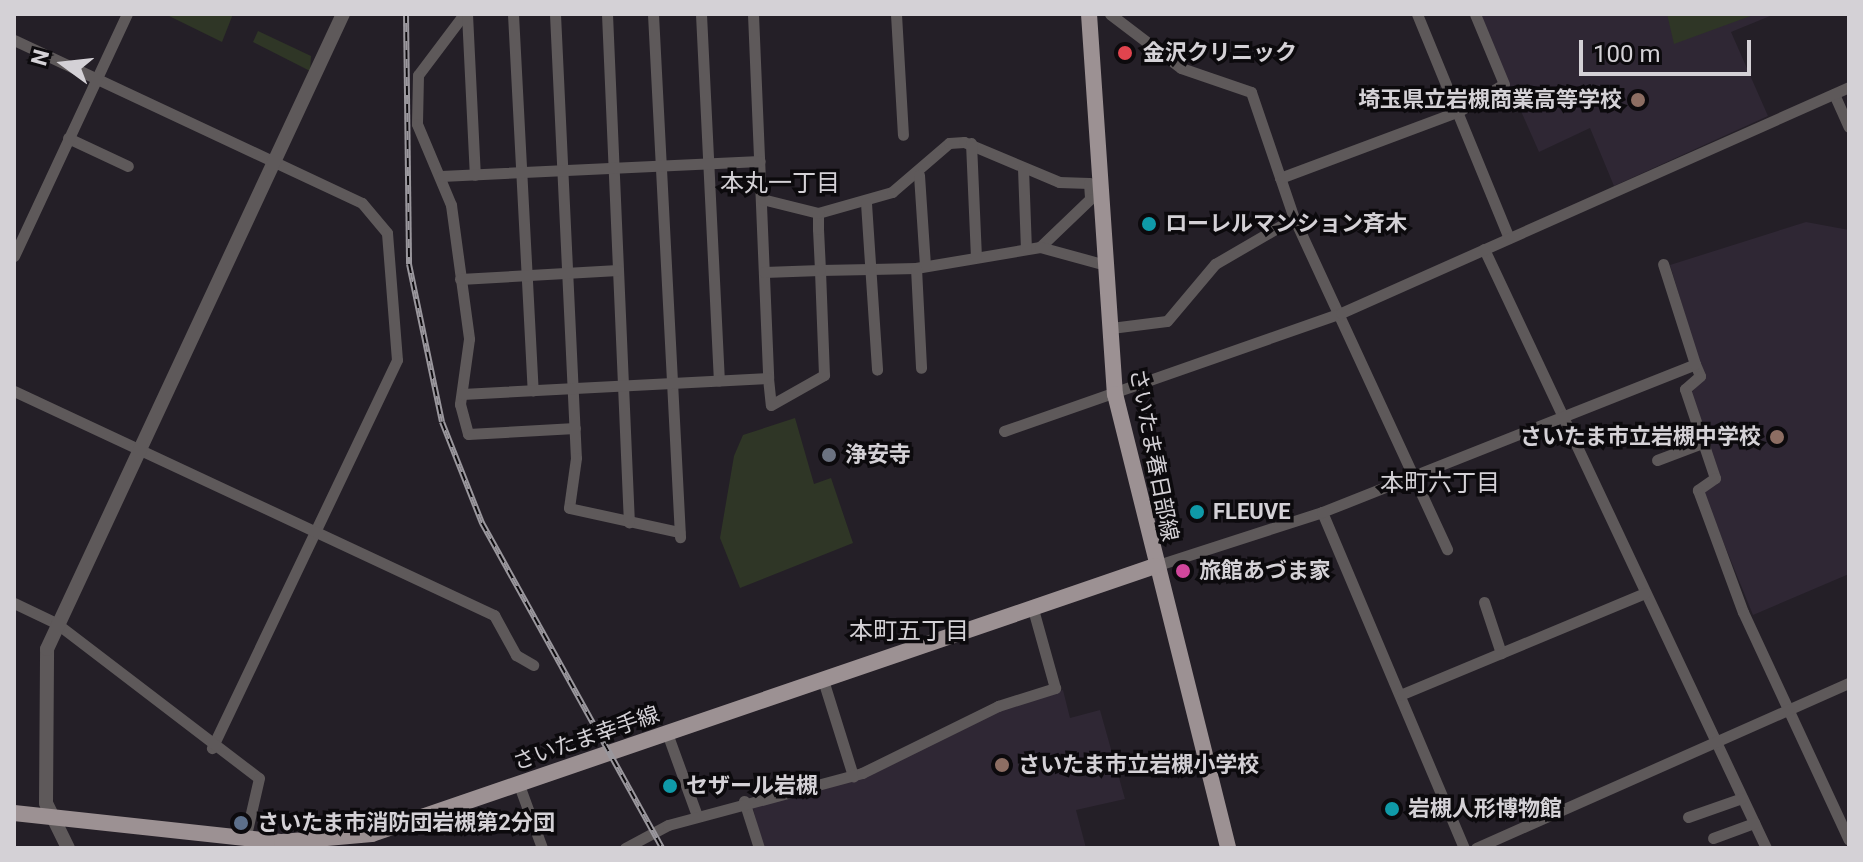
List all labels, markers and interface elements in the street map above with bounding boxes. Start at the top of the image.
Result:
north arrow [24,24,104,104]
scale bar [1583,24,1755,74]
place label: 金沢クリニック [1143,40,1297,66]
text: 100 m [1593,40,1660,68]
marker: 金沢クリニック [1114,42,1136,64]
text: N [26,47,54,68]
place label: 埼玉県立岩槻商業高等学校 [1358,87,1622,113]
marker: 埼玉県立岩槻商業高等学校 [1629,91,1647,109]
district label: 本丸一丁目 [720,170,840,198]
place label: ローレルマンション斉木 [1165,211,1407,237]
marker: ローレルマンション斉木 [1140,215,1158,233]
street label: さいたま春日部線 [1124,366,1184,544]
place label: さいたま市立岩槻中学校 [1519,424,1761,450]
marker: さいたま市立岩槻中学校 [1768,428,1786,446]
place label: 浄安寺 [845,442,911,468]
marker: 浄安寺 [820,446,838,464]
district label: 本町六丁目 [1380,470,1500,498]
place label: FLEUVE [1213,499,1291,525]
marker: FLEUVE [1188,503,1206,521]
place label: 旅館あづま家 [1199,558,1331,584]
marker: 旅館あづま家 [1174,562,1192,580]
district label: 本町五丁目 [849,618,969,646]
street label: さいたま幸手線 [509,700,663,776]
place label: さいたま市立岩槻小学校 [1018,752,1260,778]
marker: さいたま市立岩槻小学校 [993,756,1011,774]
place label: セザール岩槻 [686,773,818,799]
marker: セザール岩槻 [661,777,679,795]
place label: 岩槻人形博物館 [1408,796,1562,822]
marker: 岩槻人形博物館 [1383,800,1401,818]
place label: さいたま市消防団岩槻第2分団 [257,810,556,836]
marker: さいたま市消防団岩槻第2分団 [232,814,250,832]

